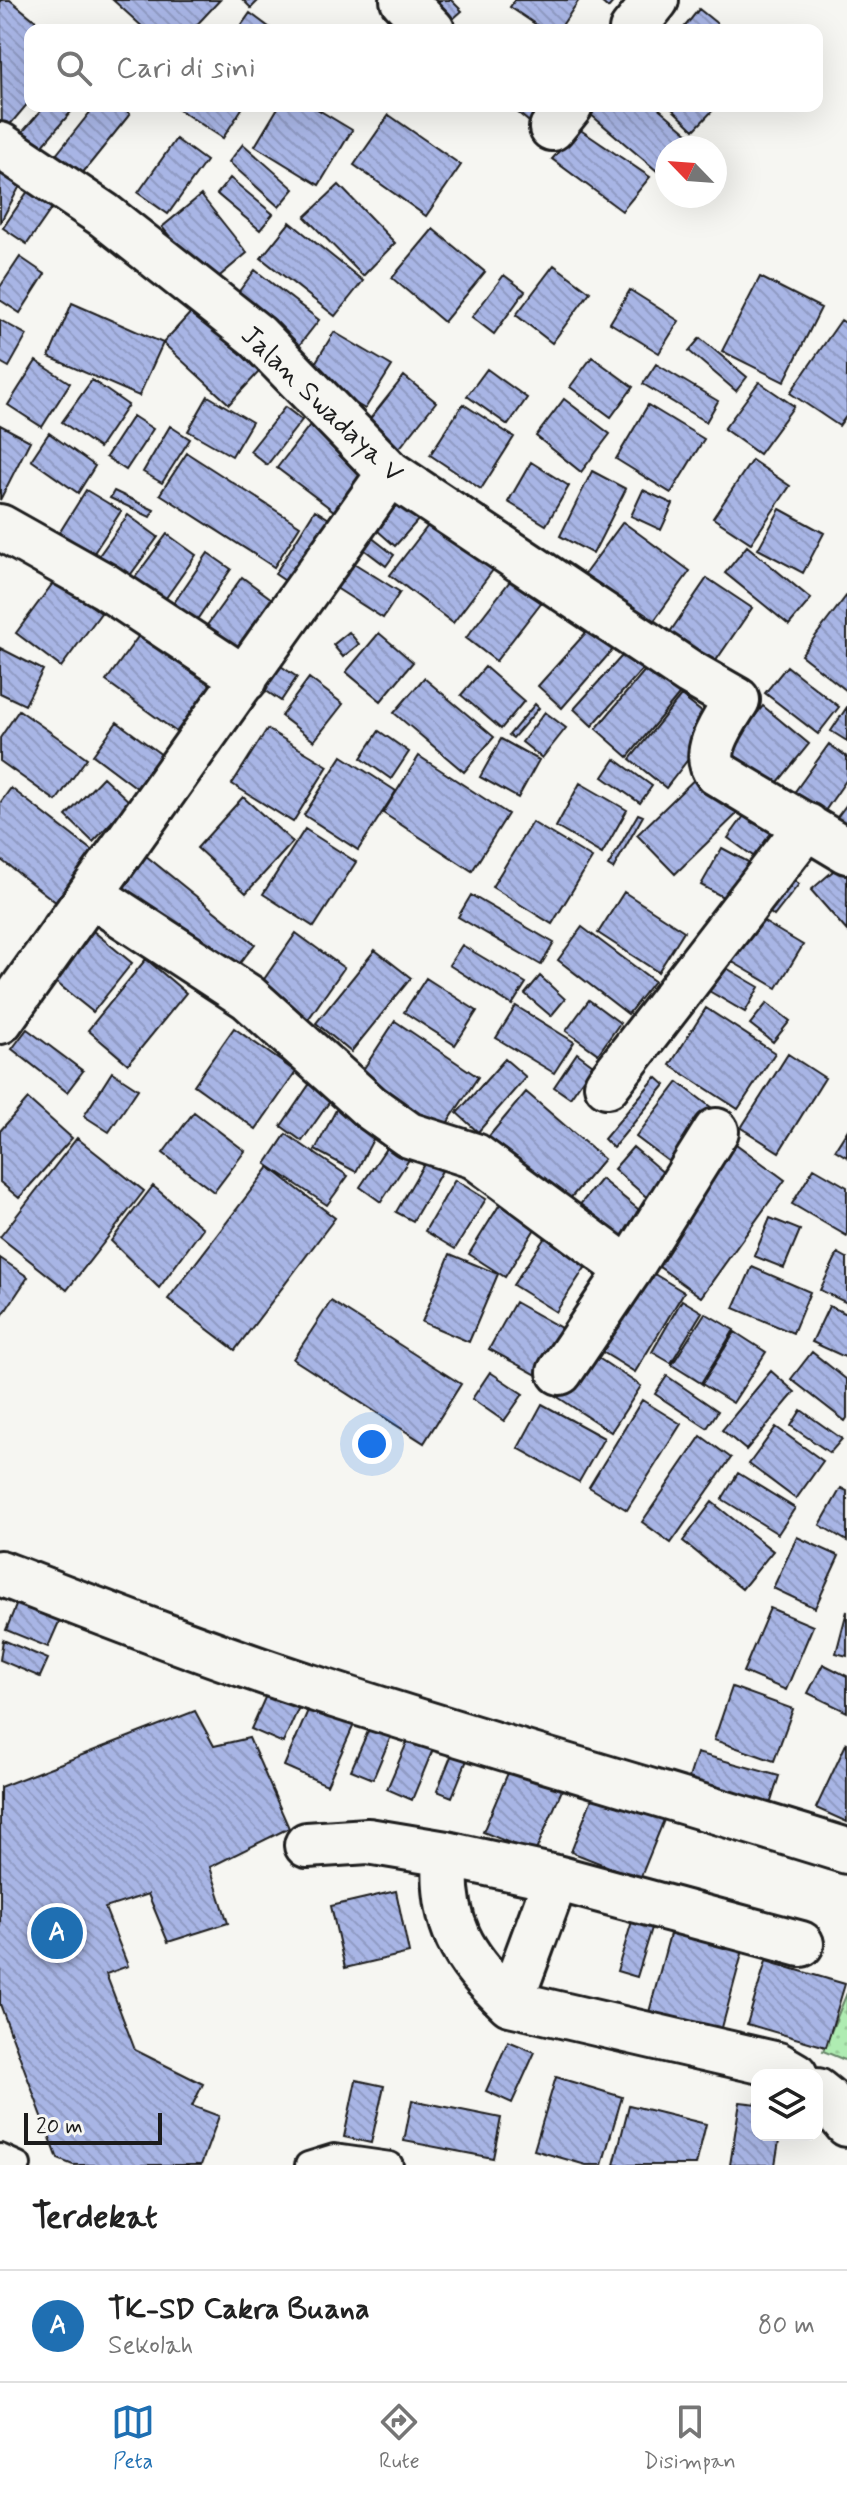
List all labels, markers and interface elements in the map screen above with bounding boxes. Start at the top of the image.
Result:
search box [24,24,823,112]
icon: search [52,46,96,90]
text: Cari di sini [116,49,256,88]
north arrow [655,136,727,208]
street label: Jalan Swadaya V [232,318,411,492]
your location [352,1424,392,1464]
pin: A [31,1903,83,1963]
map controls [751,2069,823,2141]
button: layers [751,2069,823,2141]
scale bar [24,2109,162,2145]
text: 20 m [36,2113,83,2141]
text: Terdekat [32,2195,158,2240]
text: TK-SD Cakra Buana [108,2290,370,2329]
text: A [49,2309,67,2343]
text: 80 m [758,2309,815,2343]
text: Sekolah [108,2329,194,2363]
tab: Peta [111,2400,155,2476]
tab: Rute [377,2400,421,2476]
tab: Disimpan [644,2400,736,2476]

